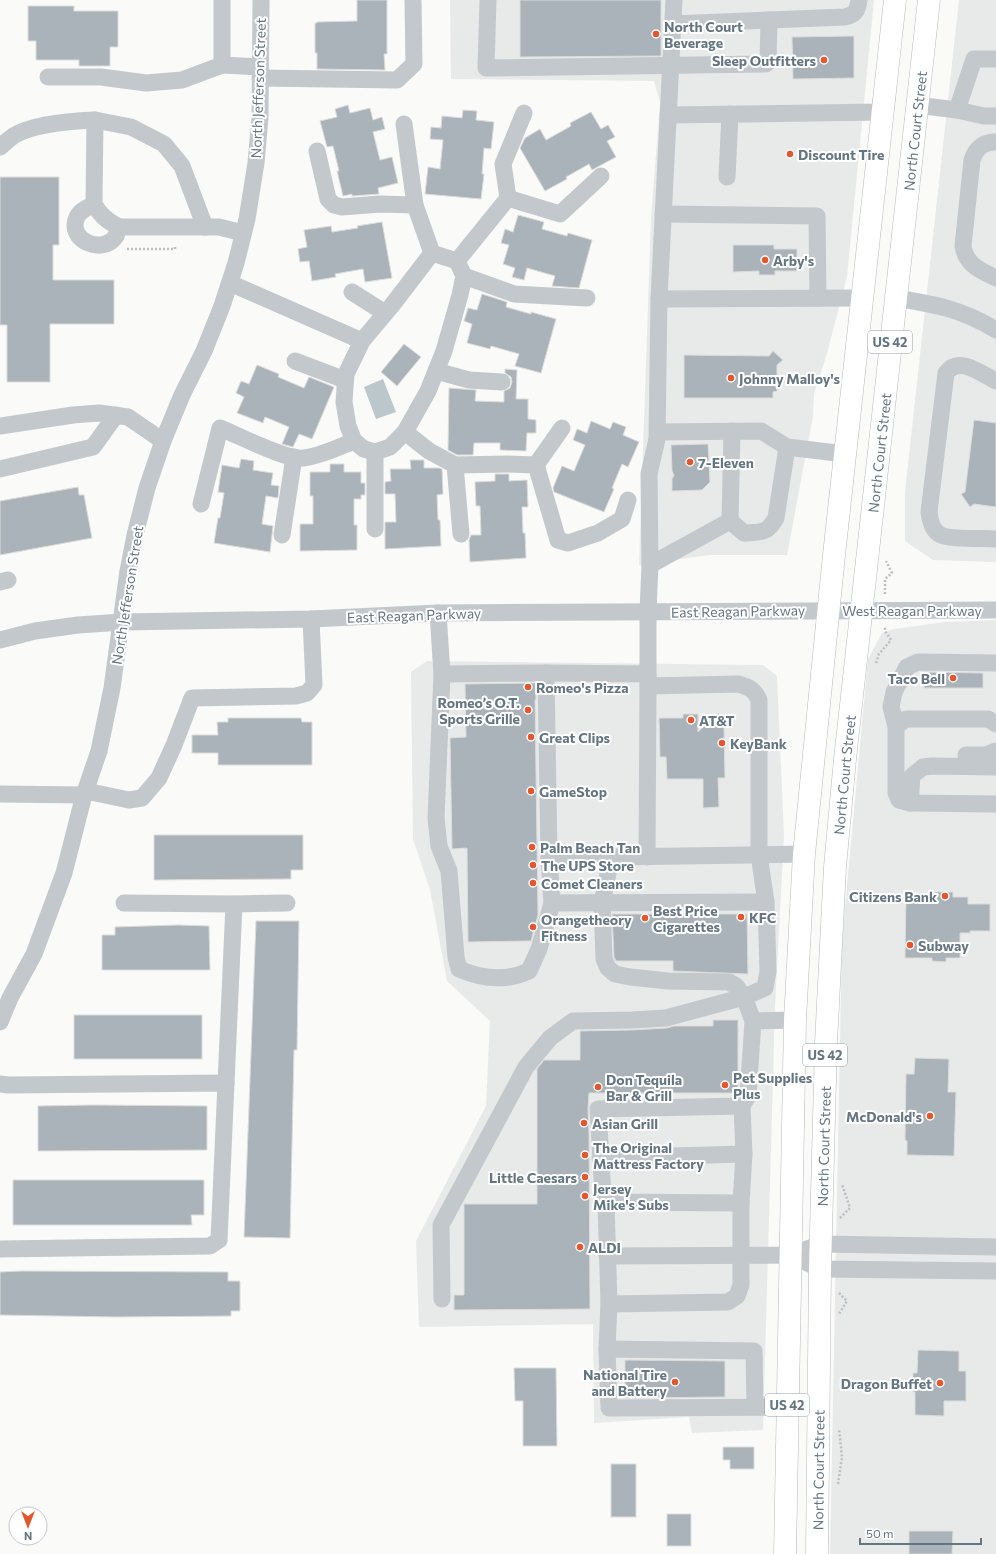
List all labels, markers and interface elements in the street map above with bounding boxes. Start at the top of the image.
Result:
street label: North Jefferson Street [247,17,269,158]
place label: North Court Beverage [664,18,743,51]
marker: North Court Beverage [651,29,661,39]
place label: Sleep Outfitters [712,52,816,69]
marker: Sleep Outfitters [819,55,829,65]
street label: North Court Street [899,70,930,191]
place label: Discount Tire [798,146,884,163]
marker: Discount Tire [785,149,795,159]
place label: Arby's [773,252,815,269]
marker: Arby's [760,255,770,265]
road number: US 42 [868,331,912,353]
place label: Johnny Malloy's [739,370,841,387]
marker: Johnny Malloy's [726,373,736,383]
street label: North Court Street [864,392,894,513]
place label: 7-Eleven [698,454,754,471]
marker: 7-Eleven [685,457,695,467]
street label: North Jefferson Street [108,524,146,666]
street label: East Reagan Parkway [671,601,805,621]
street label: West Reagan Parkway [842,602,982,619]
street label: East Reagan Parkway [347,604,481,626]
place label: Taco Bell [887,670,945,687]
marker: Taco Bell [948,673,958,683]
place label: Romeo's Pizza [536,679,629,696]
marker: Romeo's Pizza [523,682,533,692]
place label: Romeo’s O.T. Sports Grille [437,694,520,727]
marker: Romeo’s O.T. Sports Grille [523,705,533,715]
place label: AT&T [699,712,735,729]
street label: North Court Street [830,714,858,835]
marker: AT&T [686,715,696,725]
place label: Great Clips [539,729,611,746]
marker: Great Clips [526,732,536,742]
place label: KeyBank [730,735,787,752]
marker: KeyBank [717,738,727,748]
place label: GameStop [539,783,607,800]
marker: GameStop [526,786,536,796]
place label: Palm Beach Tan [540,839,640,856]
marker: Palm Beach Tan [527,842,537,852]
place label: The UPS Store [541,857,634,874]
marker: The UPS Store [528,860,538,870]
place label: Comet Cleaners [541,875,643,892]
marker: Comet Cleaners [528,878,538,888]
place label: Citizens Bank [849,888,937,905]
marker: Citizens Bank [940,891,950,901]
place label: Best Price Cigarettes [653,902,721,935]
place label: KFC [749,909,776,926]
place label: Orangetheory Fitness [541,911,632,944]
marker: KFC [736,912,746,922]
marker: Best Price Cigarettes [640,913,650,923]
marker: Orangetheory Fitness [528,922,538,932]
place label: Subway [918,937,969,954]
marker: Subway [905,940,915,950]
road number: US 42 [803,1044,847,1066]
place label: Pet Supplies Plus [733,1069,813,1102]
place label: Don Tequila Bar & Grill [606,1071,682,1104]
marker: Pet Supplies Plus [720,1080,730,1090]
marker: Don Tequila Bar & Grill [593,1082,603,1092]
street label: North Court Street [813,1085,833,1206]
place label: McDonald's [846,1108,922,1125]
marker: McDonald's [925,1111,935,1121]
place label: Asian Grill [592,1115,658,1132]
marker: Asian Grill [579,1118,589,1128]
place label: The Original Mattress Factory [593,1139,704,1172]
marker: The Original Mattress Factory [580,1150,590,1160]
place label: Little Caesars [489,1169,577,1186]
marker: Little Caesars [580,1172,590,1182]
place label: Jersey Mike's Subs [593,1180,669,1213]
marker: Jersey Mike's Subs [580,1191,590,1201]
place label: ALDI [588,1239,621,1256]
marker: ALDI [575,1242,585,1252]
place label: National Tire and Battery [583,1366,667,1399]
place label: Dragon Buffet [841,1375,932,1392]
marker: National Tire and Battery [670,1377,680,1387]
marker: Dragon Buffet [935,1378,945,1388]
road number: US 42 [765,1394,809,1416]
street label: North Court Street [809,1409,827,1530]
north arrow [8,1506,48,1546]
scale bar [860,1520,981,1546]
text: 50 m [866,1526,894,1540]
text: N [24,1530,32,1543]

